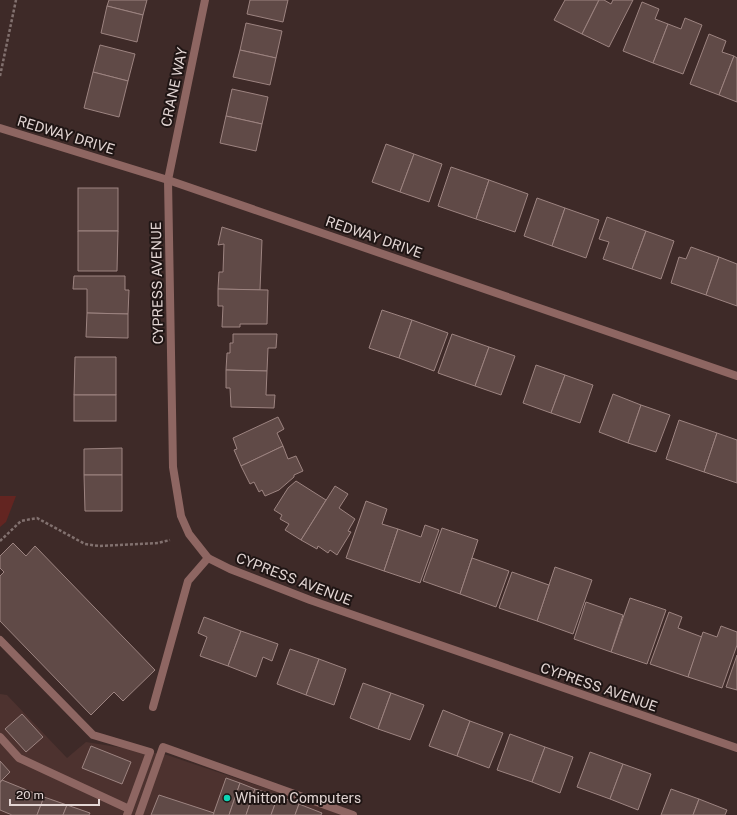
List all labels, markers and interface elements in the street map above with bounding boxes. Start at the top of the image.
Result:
street label: CRANE WAY [158,45,190,128]
street label: REDWAY DRIVE [15,113,117,157]
street label: REDWAY DRIVE [324,213,424,261]
street label: CYPRESS AVENUE [148,221,166,345]
street label: CYPRESS AVENUE [234,550,354,608]
street label: CYPRESS AVENUE [538,659,660,715]
scale bar [10,781,99,807]
text: 20 m [16,788,44,802]
place label: Whitton Computers [235,790,361,806]
marker: Whitton Computers [222,793,232,803]

